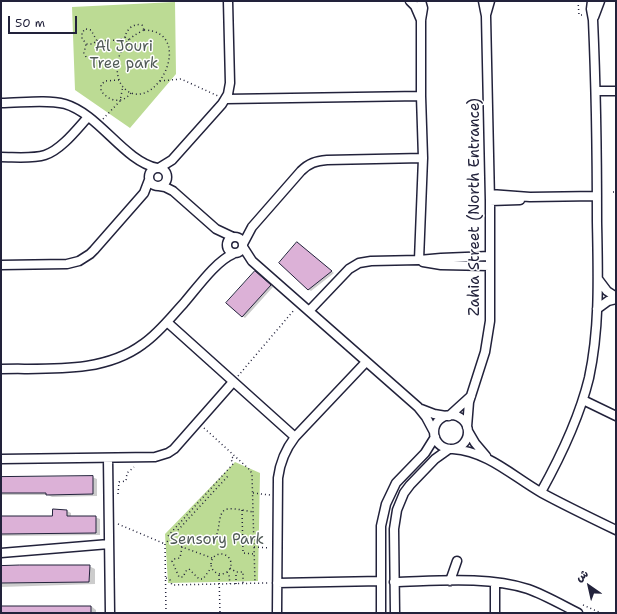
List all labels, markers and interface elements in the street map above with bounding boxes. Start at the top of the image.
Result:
scale bar [10,8,79,34]
text: 50 m [15,15,45,31]
park label: Al Jouri Tree park [90,38,158,73]
street label: Zahia Street (North Entrance) [466,98,484,316]
park label: Sensory Park [170,531,264,549]
north arrow [569,566,609,606]
text: ش [573,566,591,585]

